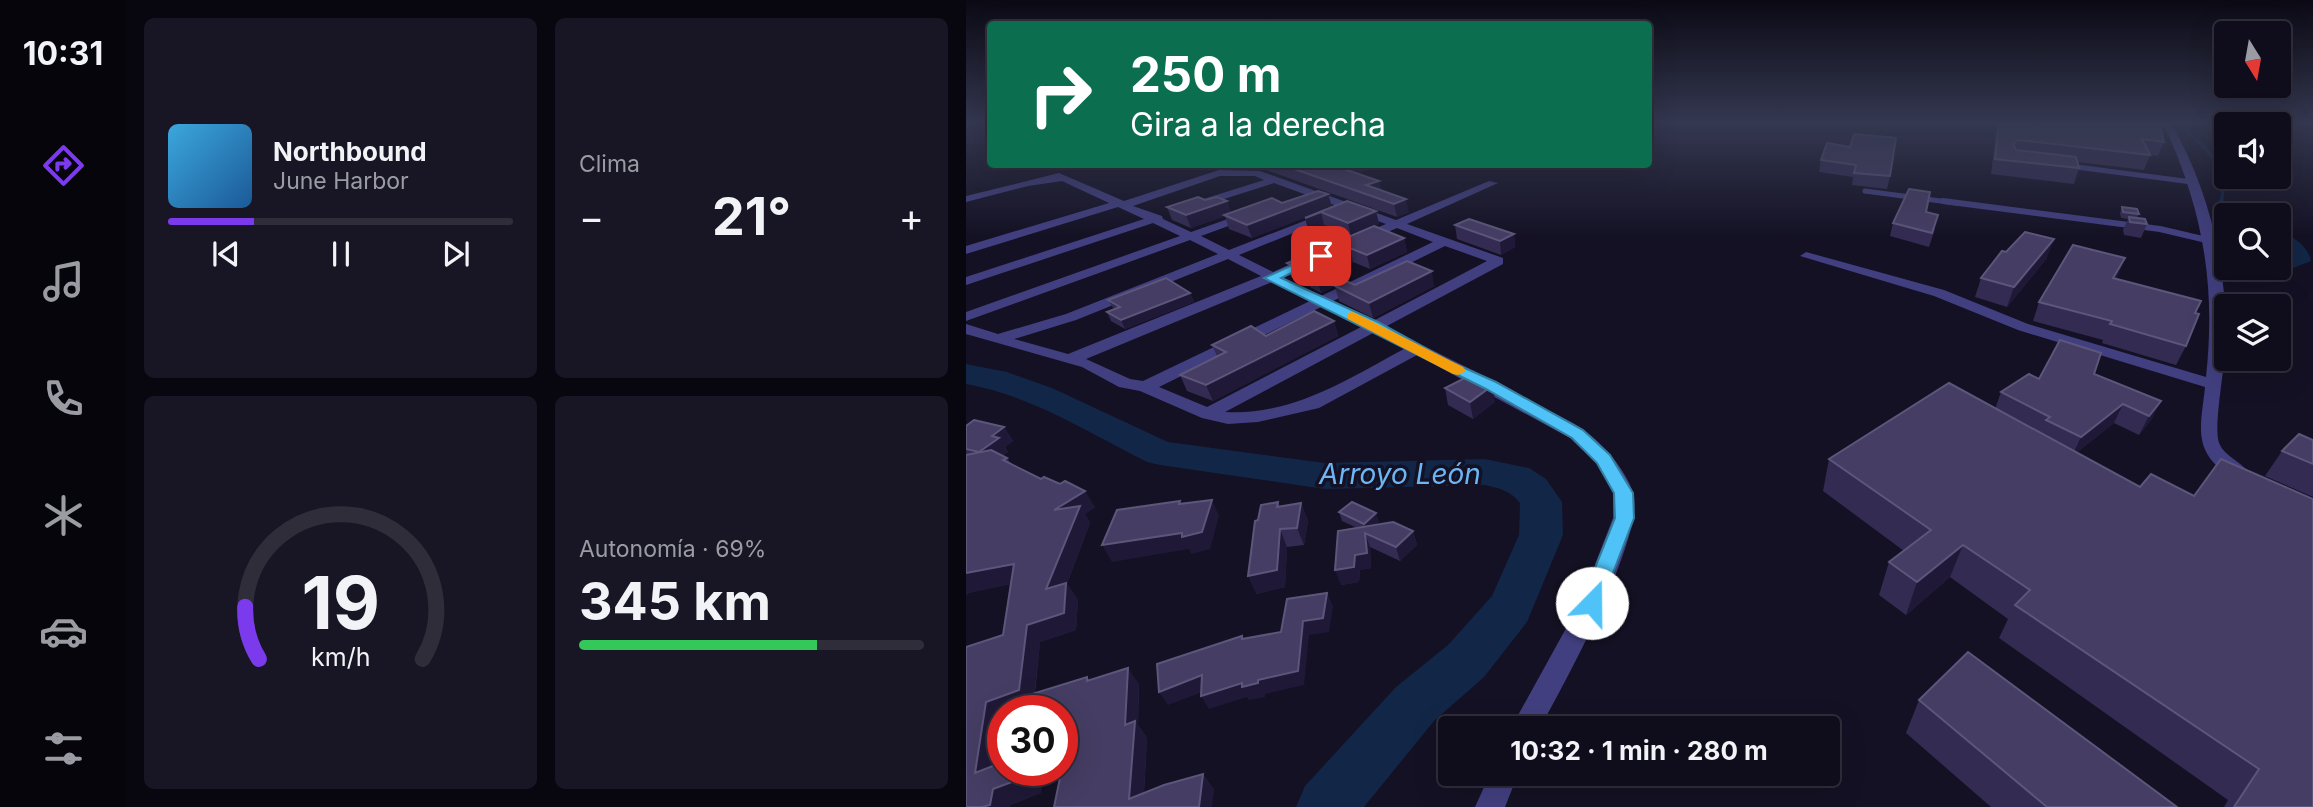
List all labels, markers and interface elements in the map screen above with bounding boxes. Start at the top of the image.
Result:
north arrow [2214,21,2291,98]
map controls [2214,21,2291,371]
text: 10:31 [23,34,103,73]
text: 250 m [1130,45,1282,104]
icon: right [1015,49,1106,140]
text: Gira a la derecha [1130,105,1386,144]
button: sound [2214,112,2291,189]
text: Northbound [273,136,427,167]
icon: directions [39,141,88,190]
text: Clima [579,150,640,178]
text: June Harbor [273,167,409,195]
text: 21° [712,185,791,248]
text: − [579,194,604,240]
text: + [899,194,924,240]
button: search [2214,203,2291,280]
pin [1291,226,1351,286]
icon: previous [207,235,245,273]
icon: pause [322,235,360,273]
icon: next [437,235,475,273]
icon: arrive [1302,237,1340,275]
icon: music [39,257,88,306]
button: layers [2214,294,2291,371]
icon: phone [39,374,88,423]
water label: Arroyo León [1318,457,1481,491]
icon: climate [39,491,88,540]
text: Autonomía · 69% [579,535,766,563]
text: 19 [301,558,380,647]
position arrow [1555,566,1629,640]
text: 345 km [579,570,771,633]
icon: car [39,607,88,656]
text: km/h [311,641,370,671]
speed limit sign: 30 [987,695,1078,786]
icon: filters [39,724,88,773]
text: 10:32 · 1 min · 280 m [1510,735,1768,766]

